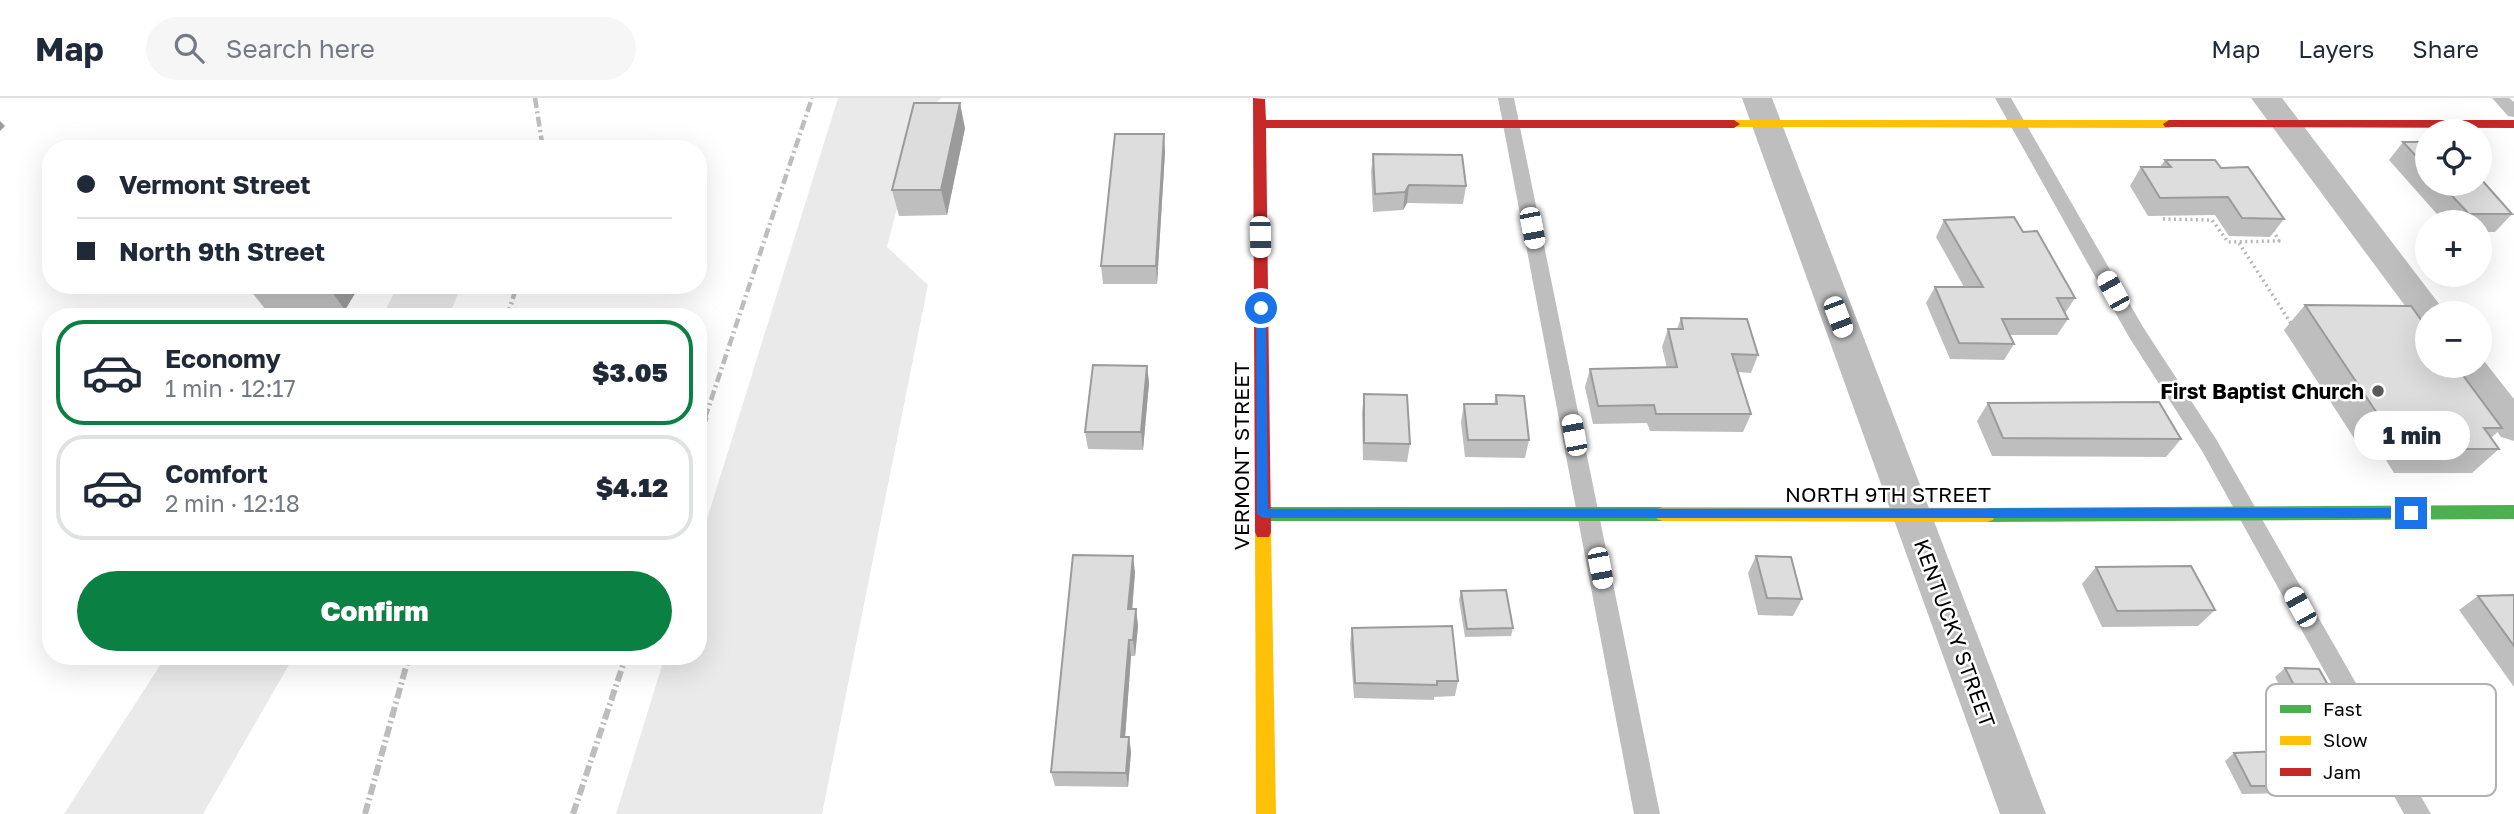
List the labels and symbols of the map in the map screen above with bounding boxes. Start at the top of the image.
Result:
car [1518,205,1547,251]
car [1250,216,1271,258]
car [2094,268,2133,314]
route start [1245,292,1277,324]
car [1821,294,1856,340]
street label: VERMONT STREET [1228,362,1254,550]
place label: First Baptist Church [2160,378,2364,404]
marker: First Baptist Church [2370,383,2386,399]
car [1560,412,1589,458]
callout: 1 min [2353,412,2469,460]
street label: NORTH 9TH STREET [1785,481,1991,507]
route end [2395,497,2427,529]
street label: KENTUCKY STREET [1909,535,2001,731]
car [1586,545,1615,591]
car [2281,584,2320,630]
legend [2266,684,2496,796]
text: Fast [2323,697,2362,720]
text: Slow [2323,728,2368,751]
text: Jam [2323,760,2361,783]

